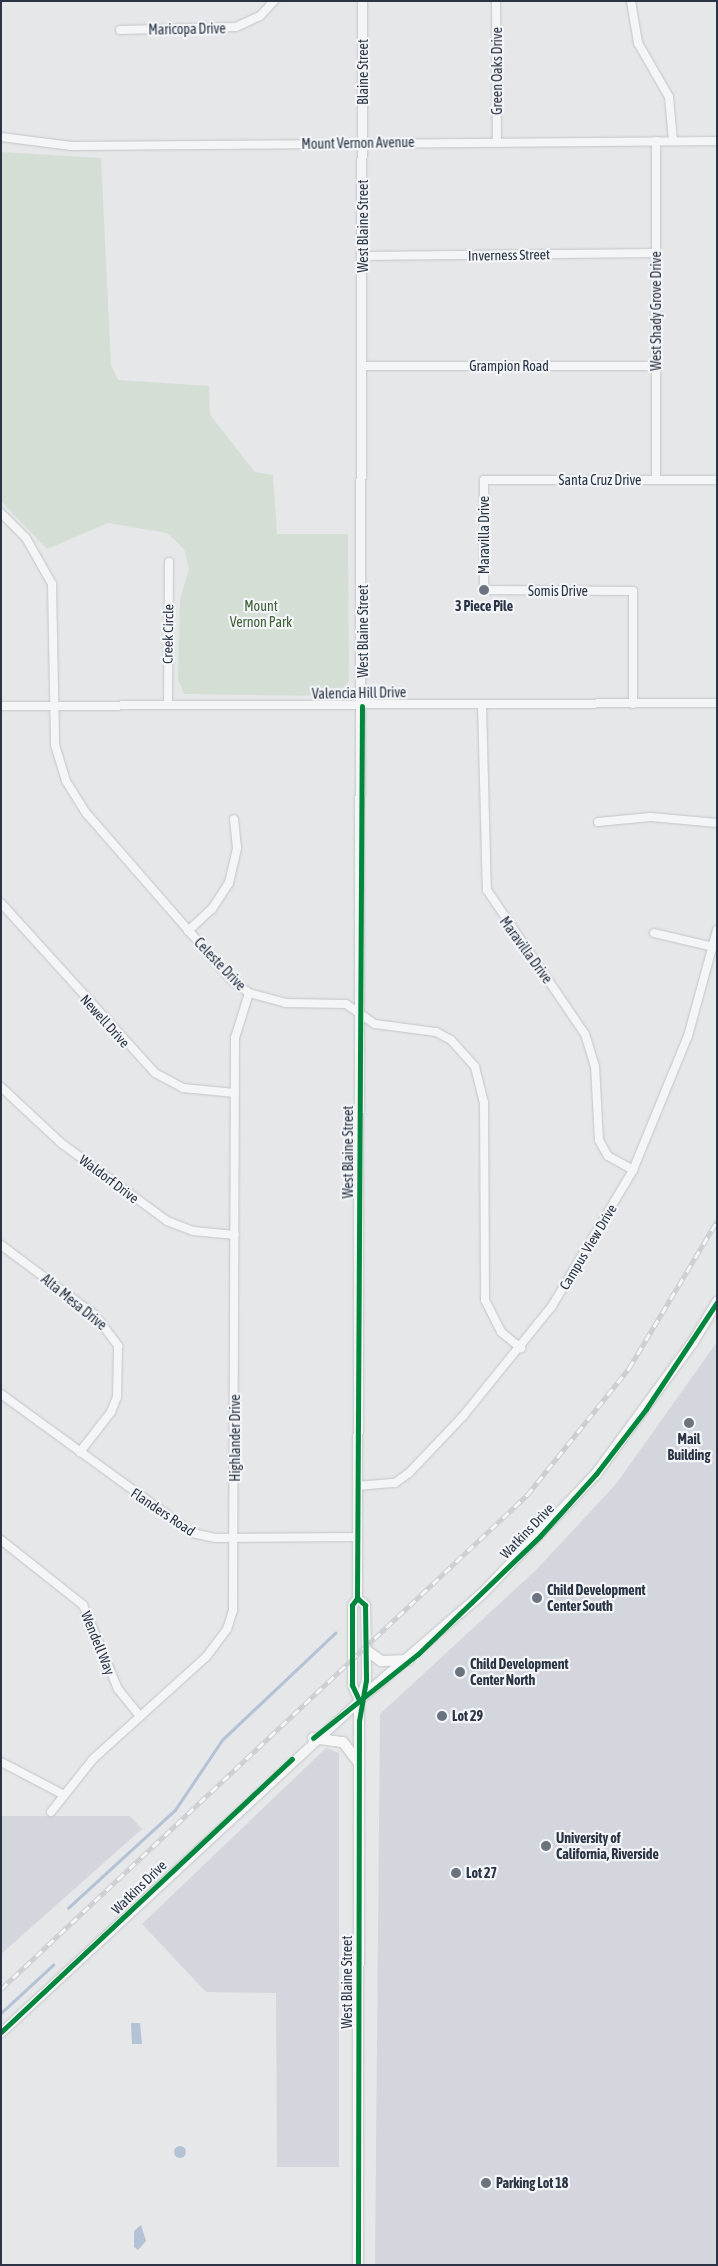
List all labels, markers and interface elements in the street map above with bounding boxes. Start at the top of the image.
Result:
street label: Maricopa Drive [148,20,226,38]
street label: Green Oaks Drive [489,27,505,115]
street label: Blaine Street [355,39,371,105]
street label: Mount Vernon Avenue [301,134,415,152]
street label: West Blaine Street [355,180,371,272]
street label: Inverness Street [468,246,550,264]
street label: West Shady Grove Drive [648,251,664,371]
street label: Grampion Road [469,358,549,374]
street label: Santa Cruz Drive [559,472,641,488]
street label: Maravilla Drive [476,496,492,574]
street label: Somis Drive [528,583,588,599]
marker: 3 Piece Pile [478,584,490,596]
street label: West Blaine Street [355,585,371,677]
park label: Mount Vernon Park [230,598,292,630]
place label: 3 Piece Pile [455,598,513,614]
street label: Creek Circle [159,604,177,664]
street label: Valencia Hill Drive [312,684,406,702]
street label: Maravilla Drive [496,913,556,987]
street label: Celeste Drive [191,934,249,994]
street label: Newell Drive [77,991,133,1051]
street label: West Blaine Street [340,1106,356,1198]
street label: Waldorf Drive [76,1151,142,1207]
street label: Campus View Drive [556,1201,620,1293]
street label: Alta Mesa Drive [38,1271,110,1333]
street label: Highlander Drive [227,1394,243,1482]
marker: Mail Building [683,1417,695,1429]
place label: Mail Building [668,1431,710,1464]
street label: Flanders Road [128,1485,198,1539]
street label: Watkins Drive [497,1500,557,1562]
place label: Child Development Center South [547,1582,646,1614]
marker: Child Development Center South [531,1592,543,1604]
street label: Wendell Way [78,1609,118,1677]
place label: Child Development Center North [470,1656,569,1688]
marker: Child Development Center North [454,1666,466,1678]
place label: Lot 29 [452,1708,483,1724]
marker: Lot 29 [436,1710,448,1722]
place label: University of California, Riverside [556,1830,659,1862]
marker: University of California, Riverside [540,1840,552,1852]
street label: Watkins Drive [108,1857,170,1917]
place label: Lot 27 [466,1865,497,1881]
marker: Lot 27 [450,1867,462,1879]
street label: West Blaine Street [339,1936,355,2028]
place label: Parking Lot 18 [496,2175,568,2191]
marker: Parking Lot 18 [480,2177,492,2189]

